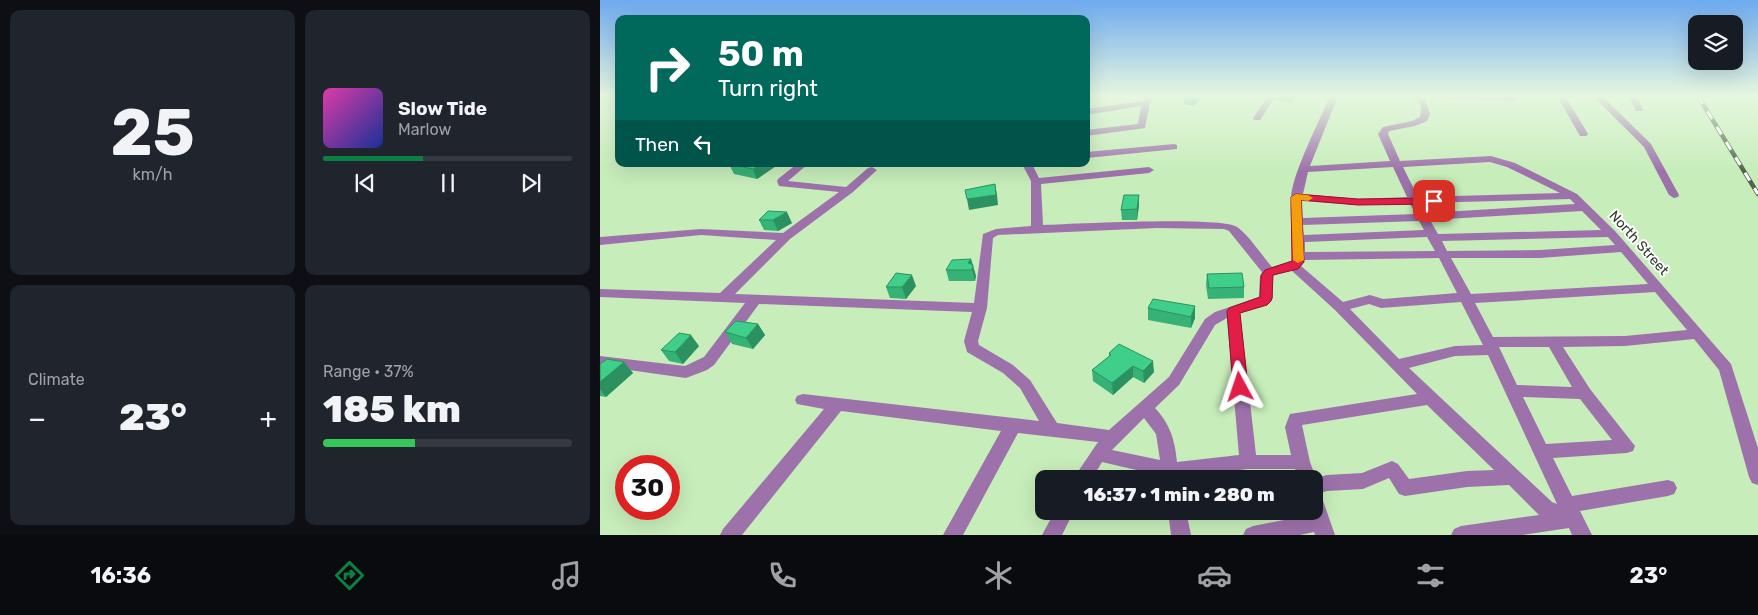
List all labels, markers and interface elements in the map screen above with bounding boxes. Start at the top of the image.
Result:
map controls [1688,15,1743,70]
button: layers [1688,15,1743,70]
text: 50 m [718,33,804,75]
icon: right [635,35,700,100]
text: Turn right [718,75,818,102]
text: 25 [110,94,195,171]
text: Slow Tide [398,97,487,120]
text: Marlow [398,120,451,139]
icon: left [689,130,717,158]
text: Then [635,133,679,156]
text: km/h [133,165,172,184]
icon: previous [351,169,379,197]
icon: pause [434,169,462,197]
icon: next [517,169,545,197]
pin [1413,180,1455,222]
icon: arrive [1420,187,1448,215]
street label: North Street [1606,207,1673,279]
position arrow [1213,360,1265,412]
text: Range · 37% [323,362,414,381]
text: Climate [28,370,85,389]
text: 185 km [323,386,461,432]
text: 23° [119,394,187,440]
text: − [28,402,46,435]
text: + [260,402,277,435]
speed limit sign: 30 [615,455,680,520]
text: 16:37 · 1 min · 280 m [1083,483,1275,506]
icon: directions [332,558,367,593]
icon: music [549,558,584,593]
icon: phone [765,558,800,593]
icon: climate [981,558,1016,593]
icon: car [1197,558,1232,593]
icon: filters [1413,558,1448,593]
text: 16:36 [91,562,151,589]
text: 23° [1630,562,1667,589]

